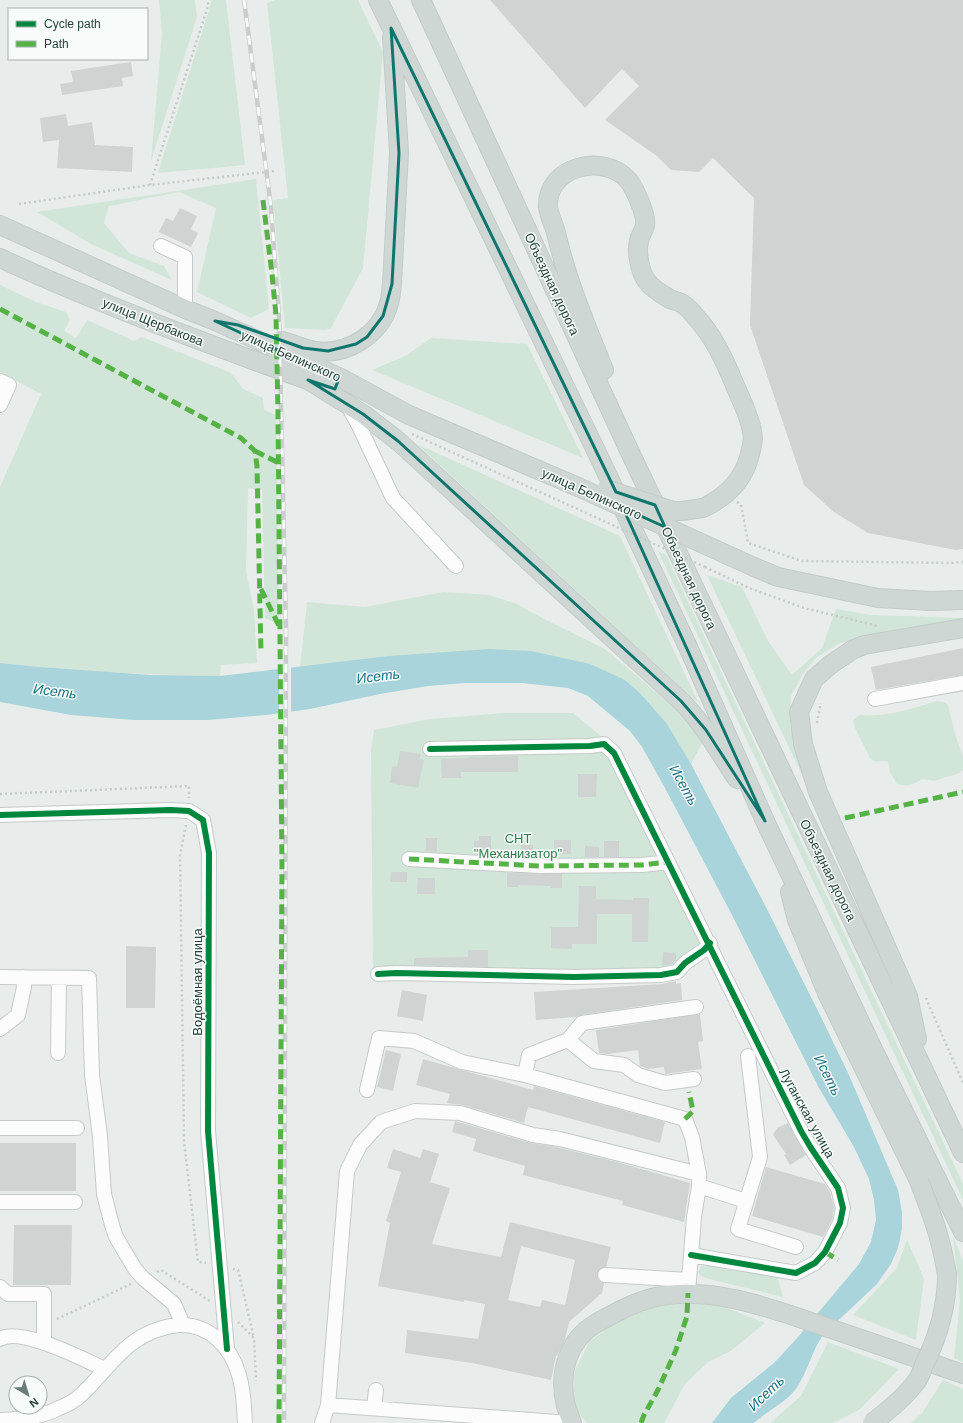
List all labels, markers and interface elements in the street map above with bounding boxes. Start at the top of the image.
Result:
legend [8,8,148,60]
text: Cycle path [44,17,101,31]
text: Path [44,37,69,51]
street label: Объездная дорога [522,230,583,338]
street label: улица Щербакова [100,295,206,349]
street label: улица Белинского [239,327,343,385]
street label: улица Белинского [540,465,644,523]
street label: Объездная дорога [659,524,720,632]
water label: Исеть [355,665,401,687]
water label: Исеть [32,680,78,702]
water label: Исеть [666,762,702,808]
street label: Объездная дорога [797,817,860,924]
park label: СНТ "Механизатор" [474,831,563,861]
street label: Водоёмная улица [190,928,205,1036]
water label: Исеть [811,1052,845,1098]
street label: Луганская улица [776,1066,838,1161]
water label: Исеть [745,1372,787,1414]
north arrow [8,1375,48,1415]
text: N [27,1396,41,1410]

